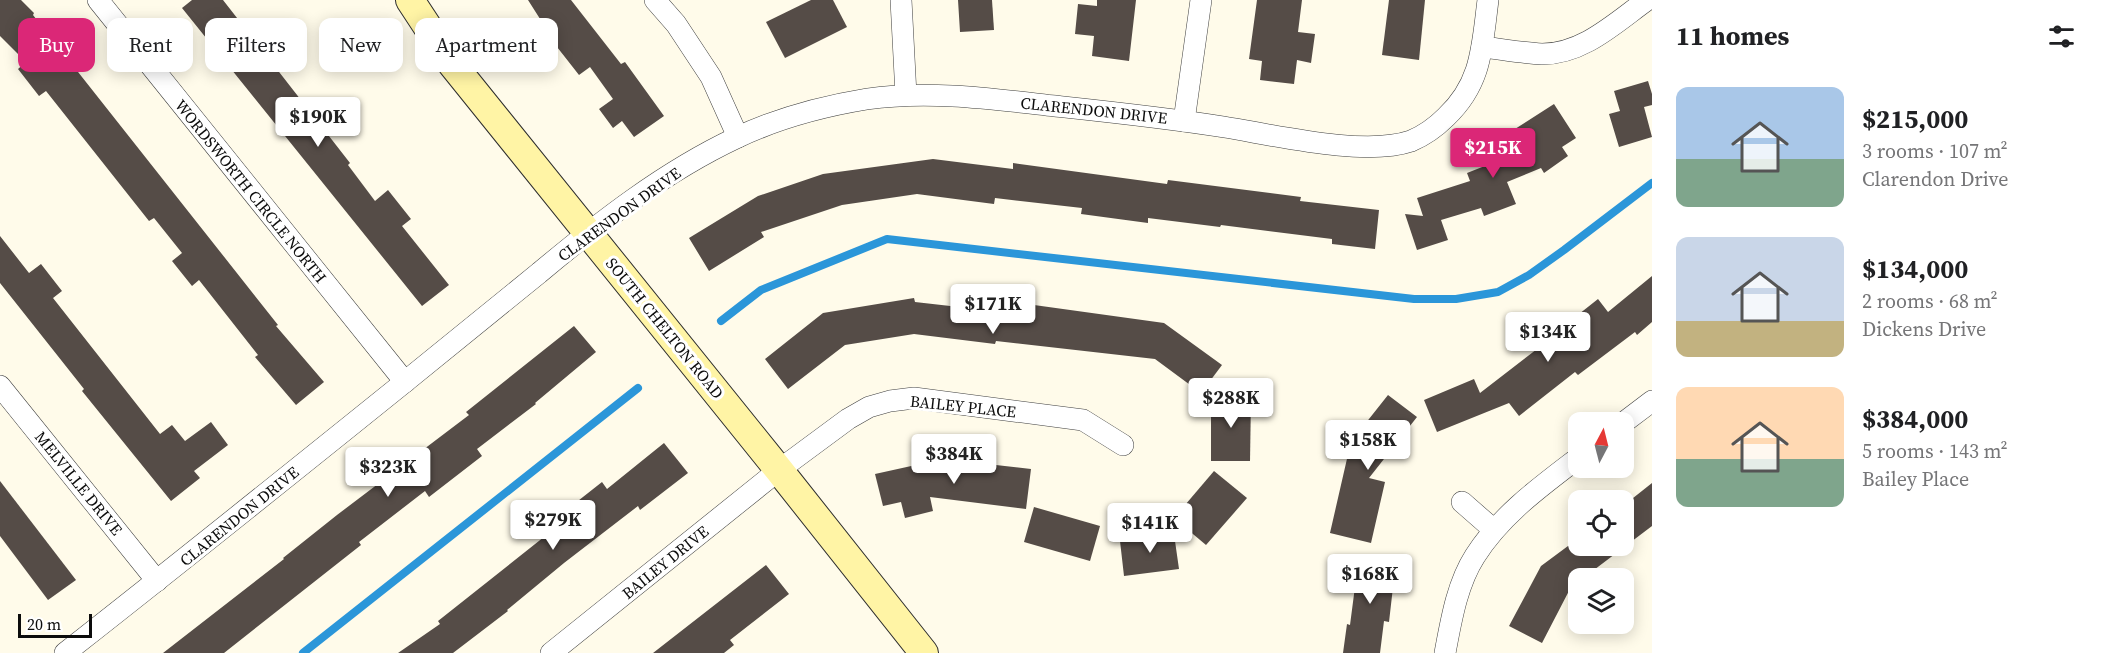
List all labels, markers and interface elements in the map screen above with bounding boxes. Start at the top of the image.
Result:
chip: Buy [18,18,95,72]
chip: Rent [107,18,193,72]
chip: Filters [205,18,307,72]
chip: New [319,18,403,72]
chip: Apartment [415,18,558,72]
text: 11 homes [1676,18,1789,54]
icon: filters [2045,20,2078,53]
street label: CLARENDON DRIVE [1020,91,1169,129]
street label: WORDSWORTH CIRCLE NORTH [170,95,332,287]
pin: $190K [276,97,360,148]
text: $215,000 [1862,101,1968,137]
text: $190K [289,102,347,130]
icon: home [1724,111,1796,183]
pin: $215K [1451,128,1535,179]
text: $215K [1464,133,1522,161]
text: 3 rooms · 107 m² [1862,137,2008,165]
street label: CLARENDON DRIVE [553,162,685,266]
text: Clarendon Drive [1862,165,2008,193]
text: $134,000 [1862,251,1968,287]
street label: SOUTH CHELTON ROAD [601,253,729,403]
icon: home [1724,261,1796,333]
pin: $171K [951,284,1035,335]
text: 2 rooms · 68 m² [1862,287,1998,315]
text: $171K [964,289,1022,317]
pin: $134K [1506,312,1590,363]
text: Dickens Drive [1862,315,1986,343]
text: $134K [1519,317,1577,345]
pin: $288K [1189,378,1273,429]
text: $288K [1202,383,1260,411]
street label: BAILEY PLACE [909,389,1017,423]
text: $384,000 [1862,401,1968,437]
icon: home [1724,411,1796,483]
north arrow [1568,412,1634,478]
map controls [1568,412,1634,634]
pin: $158K [1326,420,1410,471]
text: $158K [1339,425,1397,453]
street label: MELVILLE DRIVE [30,426,128,540]
pin: $384K [912,434,996,485]
text: 5 rooms · 143 m² [1862,437,2008,465]
text: $384K [925,439,983,467]
pin: $323K [346,447,430,498]
text: $323K [359,452,417,480]
street label: CLARENDON DRIVE [175,461,303,571]
text: Bailey Place [1862,465,1969,493]
button: locate [1568,490,1634,556]
pin: $279K [511,500,595,551]
pin: $141K [1108,503,1192,554]
text: $279K [524,505,582,533]
text: $141K [1121,508,1179,536]
street label: BAILEY DRIVE [617,520,713,604]
pin: $168K [1328,554,1412,605]
text: $168K [1341,559,1399,587]
button: layers [1568,568,1634,634]
scale bar [18,611,92,638]
text: 20 m [27,613,61,635]

